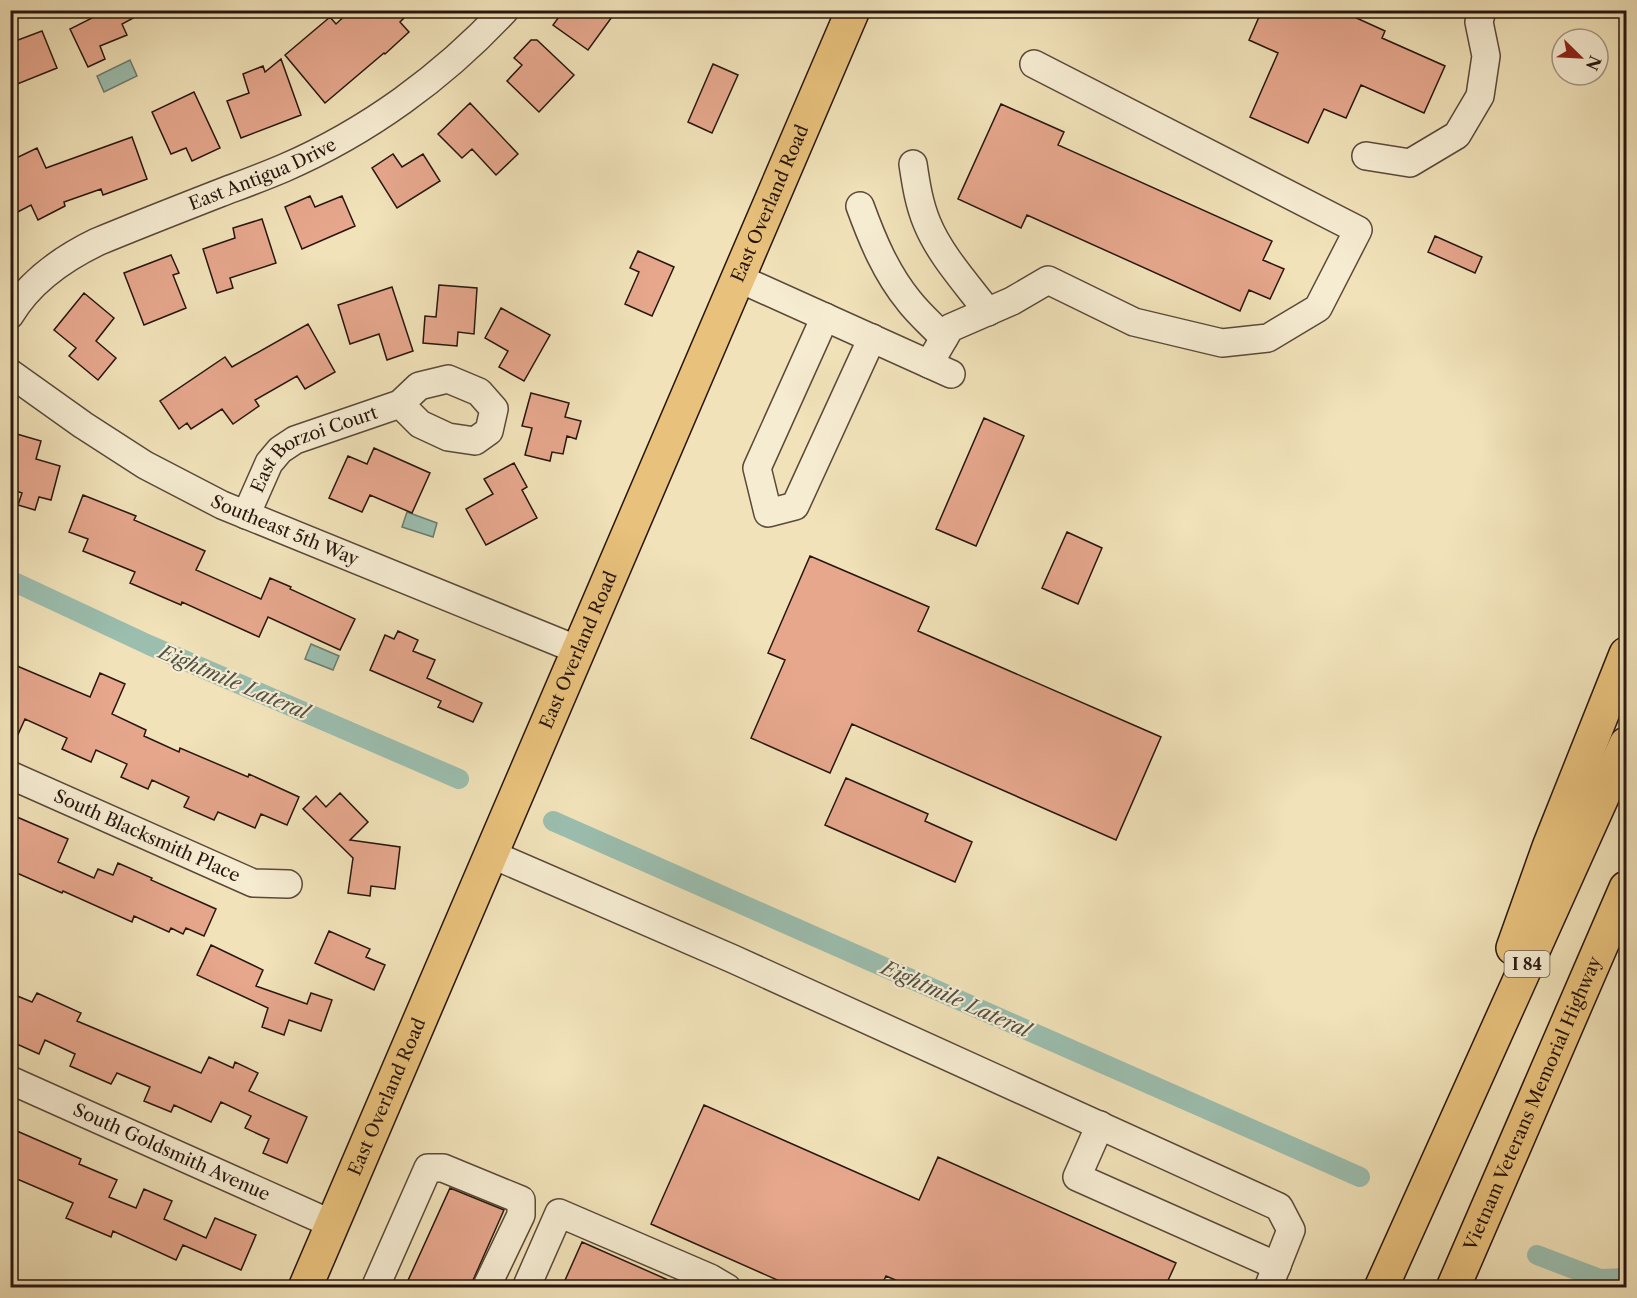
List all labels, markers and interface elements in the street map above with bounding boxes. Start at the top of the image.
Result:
north arrow [1550,27,1610,87]
text: N [1582,53,1606,74]
street label: East Overland Road [727,121,813,286]
street label: East Antigua Drive [186,133,340,215]
street label: East Borzoi Court [246,401,381,496]
street label: Southeast 5th Way [207,490,363,571]
street label: East Overland Road [535,568,622,732]
water label: Eightmile Lateral [154,639,315,725]
street label: South Blacksmith Place [51,785,244,887]
road number: I 84 [1504,951,1550,977]
street label: Vietnam Veterans Memorial Highway [1459,952,1607,1255]
water label: Eightmile Lateral [876,955,1037,1044]
street label: East Overland Road [344,1015,430,1179]
street label: South Goldsmith Avenue [70,1099,273,1206]

